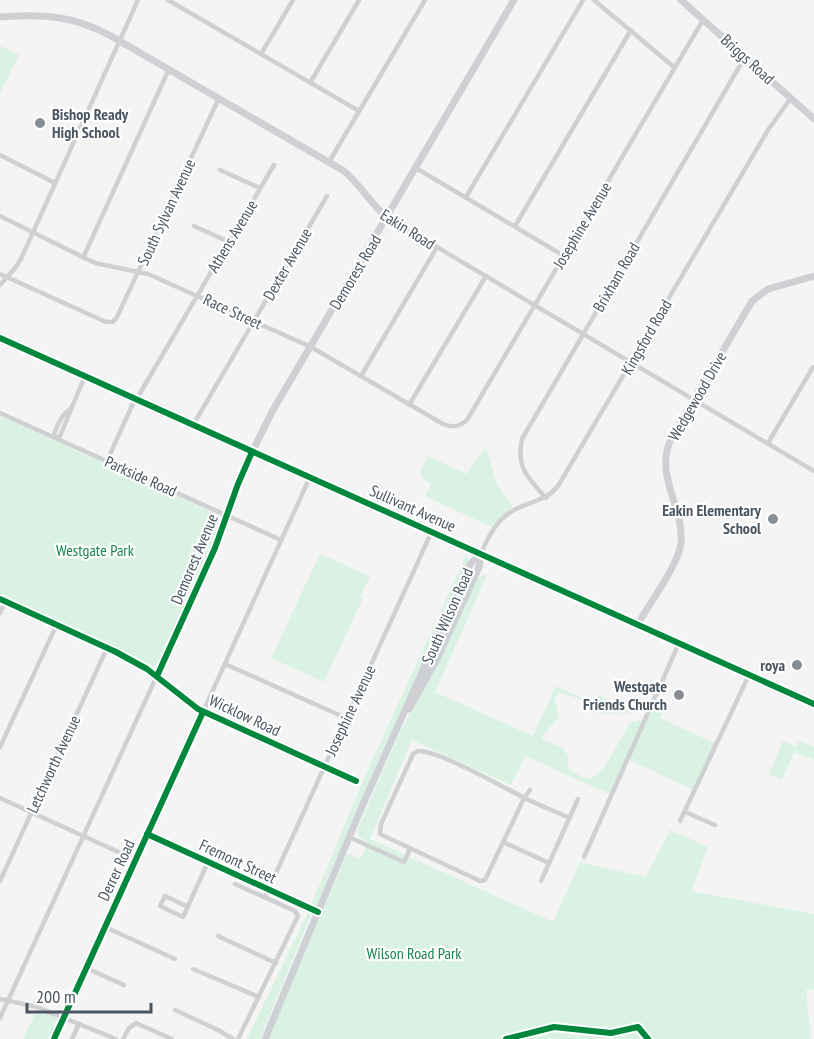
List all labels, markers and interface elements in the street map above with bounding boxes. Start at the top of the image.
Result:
street label: Briggs Road [717,30,779,88]
place label: Bishop Ready High School [52,104,129,142]
marker: Bishop Ready High School [33,116,47,130]
street label: South Sylvan Avenue [133,156,199,268]
street label: Josephine Avenue [548,178,616,273]
street label: Athens Avenue [203,196,261,276]
street label: Eakin Road [377,204,439,254]
street label: Dexter Avenue [258,224,316,304]
street label: Demorest Road [325,231,385,313]
street label: Brixham Road [588,239,644,315]
street label: Race Street [200,289,266,334]
street label: Kingsford Road [616,296,676,378]
street label: Wedgewood Drive [663,348,731,444]
street label: Parkside Road [102,451,180,501]
street label: Sullivant Avenue [367,480,459,536]
place label: Eakin Elementary School [662,500,762,538]
street label: Demorest Avenue [166,511,222,607]
marker: Eakin Elementary School [766,512,780,526]
park label: Westgate Park [56,540,135,560]
street label: South Wilson Road [417,565,477,667]
place label: roya [760,655,785,675]
marker: roya [790,658,804,672]
street label: Josephine Avenue [320,662,380,759]
place label: Westgate Friends Church [583,676,667,714]
marker: Westgate Friends Church [672,688,686,702]
street label: Wicklow Road [206,690,284,740]
street label: Letchworth Avenue [22,712,84,816]
street label: Fremont Street [196,834,280,888]
street label: Derrer Road [93,836,139,904]
park label: Wilson Road Park [366,943,462,963]
scale bar [27,976,152,1014]
text: 200 m [36,985,76,1008]

